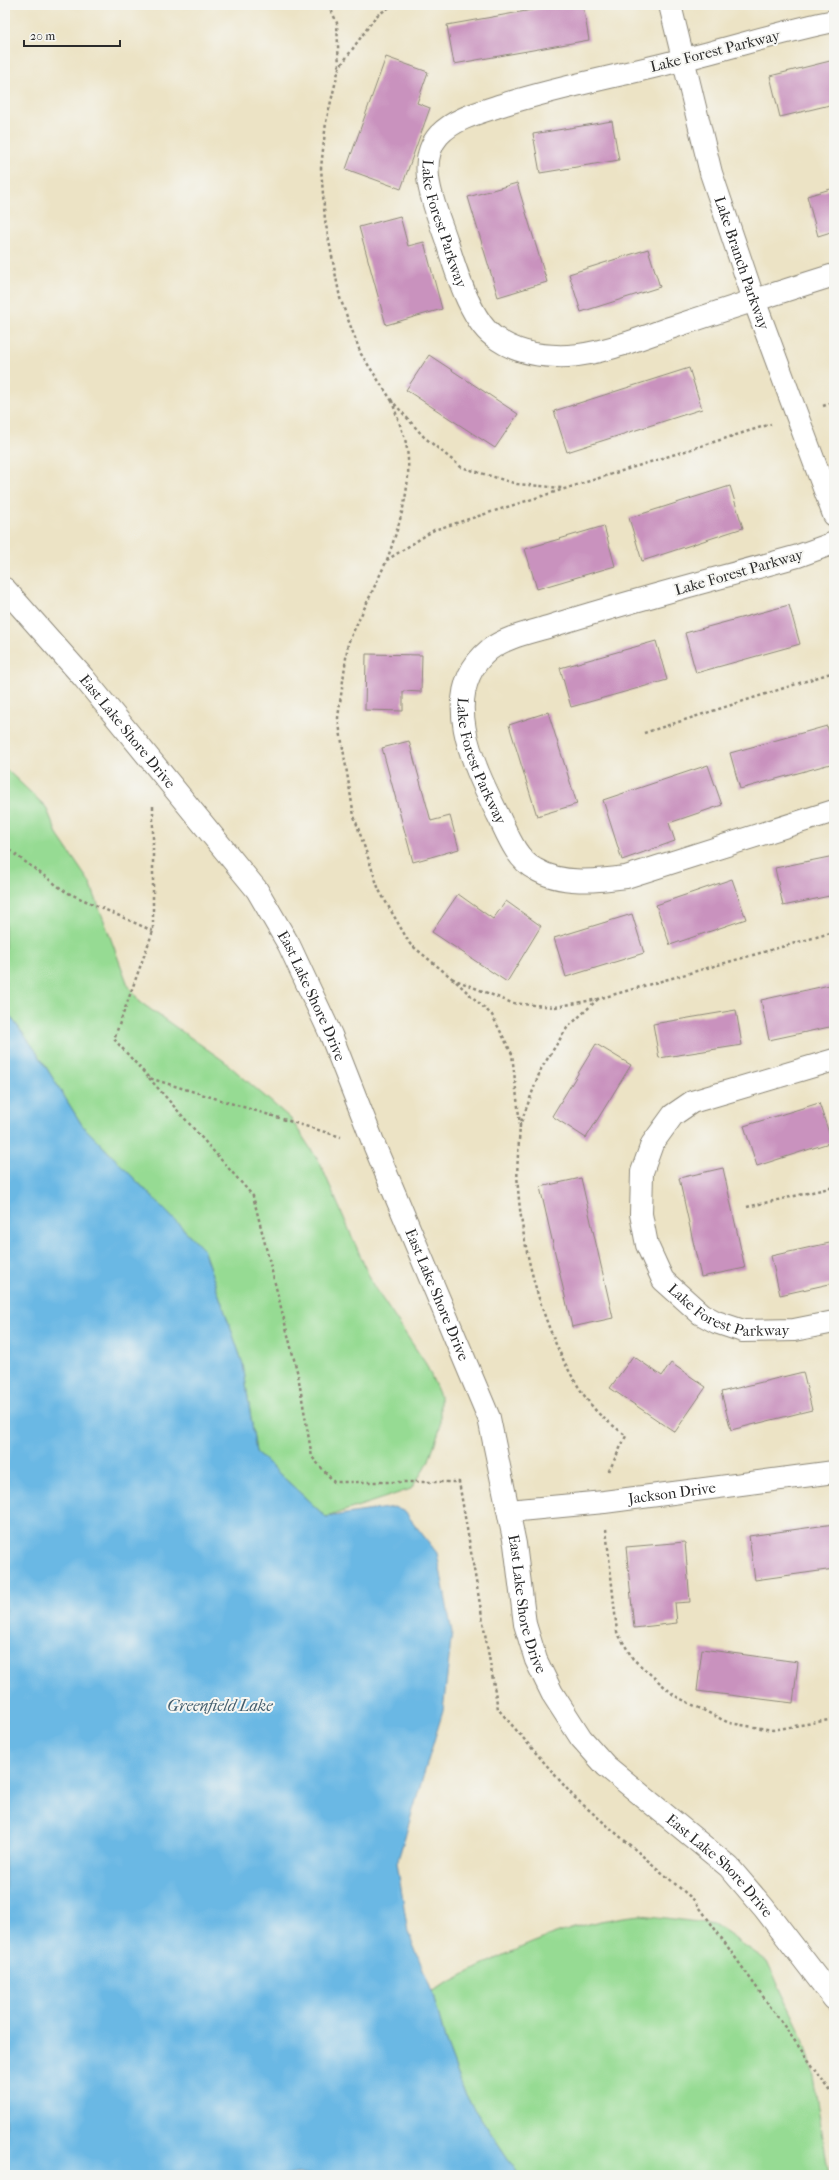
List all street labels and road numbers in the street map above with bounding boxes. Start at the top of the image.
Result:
street label: Lake Forest Parkway [648,26,783,76]
street label: Lake Forest Parkway [418,159,471,291]
street label: Lake Branch Parkway [711,194,774,333]
street label: Lake Forest Parkway [673,545,806,599]
street label: East Lake Shore Drive [76,671,180,793]
street label: Lake Forest Parkway [454,697,510,828]
street label: East Lake Shore Drive [274,927,350,1064]
street label: East Lake Shore Drive [401,1226,473,1364]
street label: Lake Forest Parkway [664,1280,791,1340]
street label: Jackson Drive [626,1478,717,1508]
street label: East Lake Shore Drive [504,1533,550,1677]
street label: East Lake Shore Drive [663,1810,777,1921]

